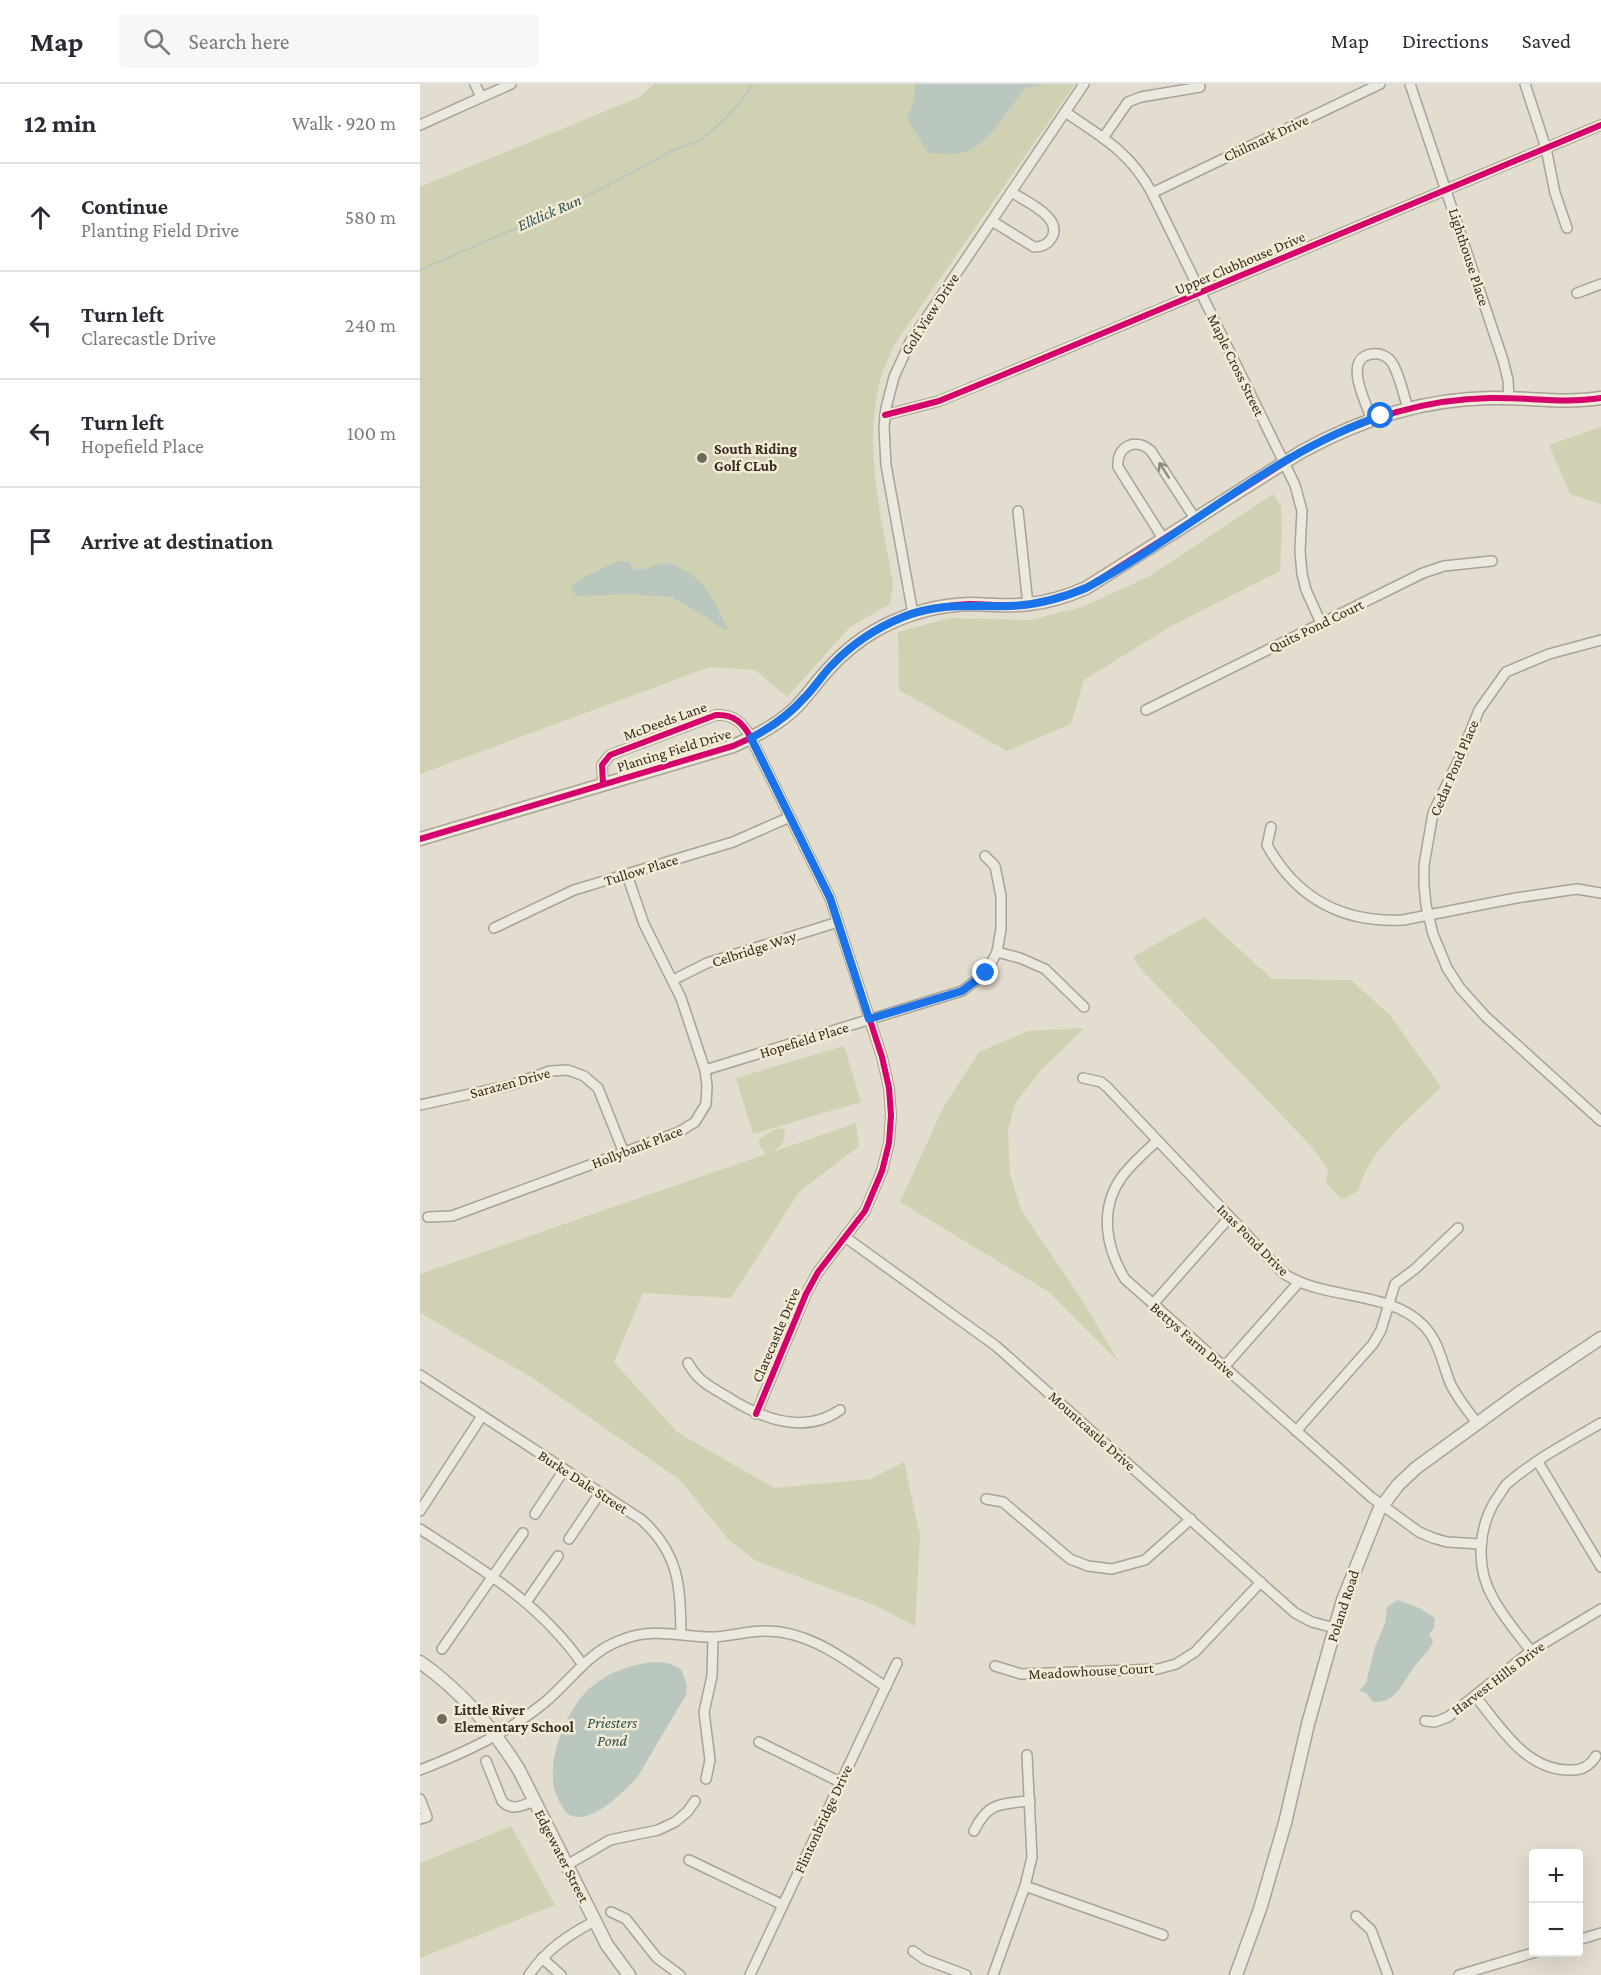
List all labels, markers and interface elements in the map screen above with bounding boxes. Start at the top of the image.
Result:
search box [119,14,539,68]
icon: search [140,25,173,58]
text: Map [30,26,83,57]
text: Search here [188,29,289,54]
text: Map [1331,29,1369,53]
text: Directions [1402,29,1489,53]
text: Saved [1522,29,1571,53]
text: 12 min [24,109,96,138]
street label: Chilmark Drive [1221,111,1311,165]
text: Walk · 920 m [292,112,396,134]
water label: Elklick Run [515,191,584,234]
text: Continue [81,194,168,219]
icon: ahead [24,201,57,234]
text: 580 m [345,206,396,228]
street label: Lighthouse Place [1445,206,1492,308]
text: Planting Field Drive [81,219,239,241]
street label: Upper Clubhouse Drive [1172,228,1308,299]
street label: Golf View Drive [898,270,962,358]
text: Turn left [81,302,164,327]
icon: left [24,309,57,342]
street label: Maple Cross Street [1203,311,1268,420]
text: 240 m [345,314,396,336]
text: Clarecastle Drive [81,327,216,349]
route start [1367,402,1393,428]
text: Turn left [81,410,164,435]
icon: left [24,417,57,450]
text: 100 m [347,422,396,444]
text: Hopefield Place [81,435,204,457]
place label: South Riding Golf CLub [714,441,797,474]
marker: South Riding Golf CLub [695,451,709,465]
one-way arrow [1158,462,1170,479]
icon: arrive [24,525,57,558]
text: Arrive at destination [81,529,273,554]
street label: Quits Pond Court [1266,596,1367,656]
street label: McDeeds Lane [621,698,709,743]
street label: Cedar Pond Place [1427,717,1482,819]
street label: Planting Field Drive [615,725,734,776]
street label: Tullow Place [602,851,680,889]
street label: Celbridge Way [710,928,799,971]
route end [972,959,998,985]
street label: Hopefield Place [758,1019,851,1062]
street label: Sarazen Drive [468,1065,552,1101]
street label: Hollybank Place [589,1122,685,1173]
street label: Inas Pond Drive [1214,1201,1292,1279]
street label: Clarecastle Drive [749,1285,803,1385]
street label: Bettys Farm Drive [1147,1299,1239,1382]
street label: Mountcastle Drive [1045,1388,1139,1474]
street label: Burke Dale Street [535,1447,632,1517]
street label: Poland Road [1324,1568,1362,1644]
street label: Harvest Hills Drive [1448,1638,1548,1718]
street label: Meadowhouse Court [1028,1660,1155,1682]
place label: Little River Elementary School [454,1702,574,1735]
marker: Little River Elementary School [435,1712,449,1726]
water label: Priesters Pond [587,1714,637,1749]
street label: Flintonbridge Drive [791,1762,856,1876]
street label: Edgewater Street [531,1807,593,1907]
map controls [1529,1849,1583,1957]
button: + [1529,1849,1583,1903]
button: − [1529,1903,1583,1957]

